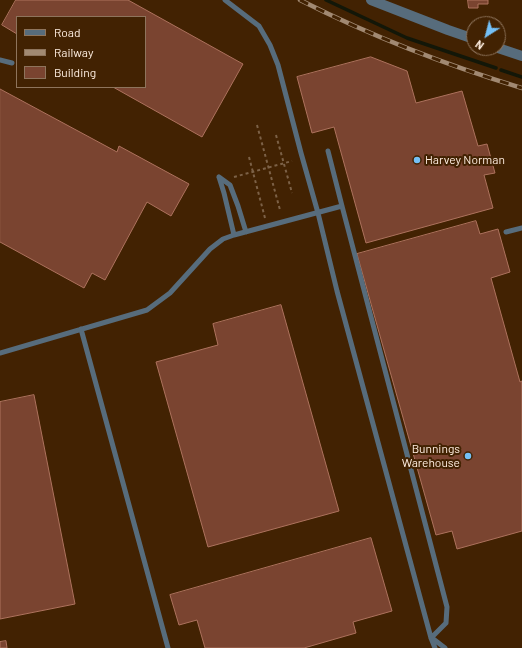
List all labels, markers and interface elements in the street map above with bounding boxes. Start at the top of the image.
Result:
legend [16,16,146,88]
north arrow [466,16,506,56]
text: Road [54,25,81,39]
text: N [472,38,486,53]
text: Railway [54,45,93,59]
text: Building [54,65,96,79]
place label: Harvey Norman [425,153,505,167]
marker: Harvey Norman [412,155,422,165]
place label: Bunnings Warehouse [402,442,460,470]
marker: Bunnings Warehouse [463,451,473,461]

